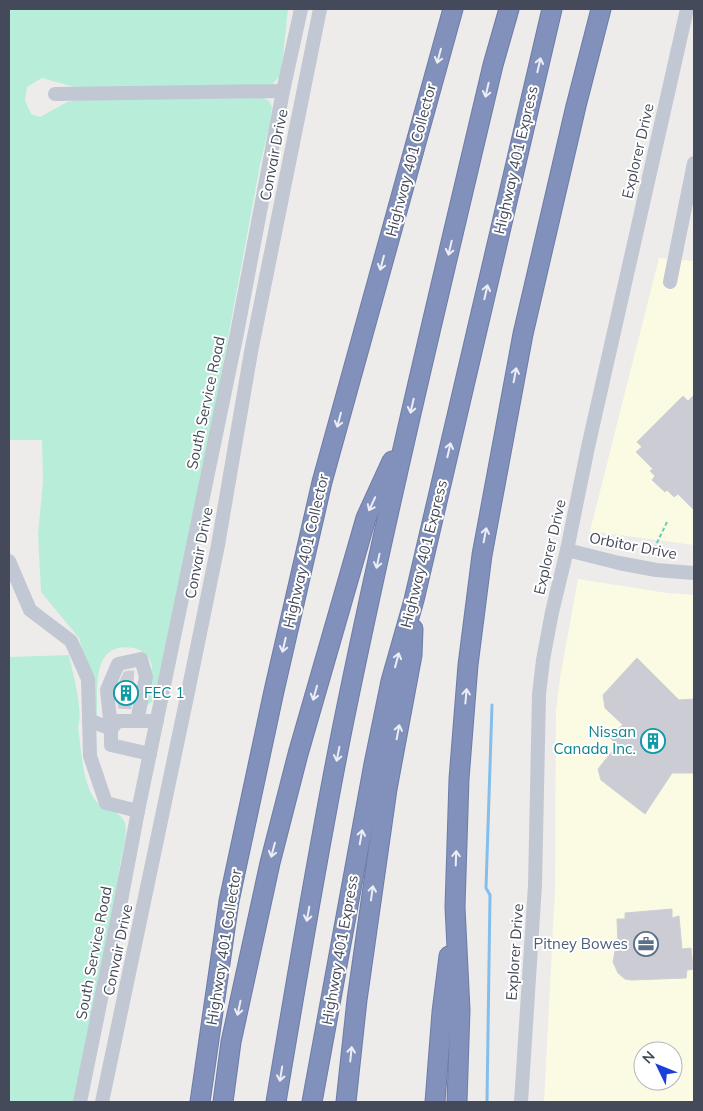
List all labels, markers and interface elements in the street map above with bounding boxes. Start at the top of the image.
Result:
one-way arrow [434,47,444,63]
one-way arrow [535,58,544,74]
street label: Highway 401 Collector [381,81,440,238]
one-way arrow [482,81,491,97]
street label: Highway 401 Express [489,84,542,236]
street label: Explorer Drive [617,101,658,200]
street label: Convair Drive [255,107,292,202]
one-way arrow [445,239,454,255]
one-way arrow [377,254,387,270]
one-way arrow [482,284,491,300]
street label: South Service Road [182,335,229,471]
one-way arrow [511,368,521,384]
one-way arrow [407,397,416,413]
one-way arrow [334,411,344,427]
one-way arrow [445,442,454,458]
street label: Highway 401 Collector [279,471,333,630]
street label: Highway 401 Express [396,478,451,630]
one-way arrow [367,496,376,511]
street label: Explorer Drive [529,497,570,596]
street label: Convair Drive [180,505,217,600]
one-way arrow [481,527,491,543]
street label: Orbitor Drive [588,528,679,563]
one-way arrow [373,552,382,568]
one-way arrow [279,637,288,653]
one-way arrow [393,653,402,669]
building icon: FEC 1 [113,680,139,706]
place label: FEC 1 [144,683,184,702]
one-way arrow [310,684,320,700]
one-way arrow [461,689,470,705]
place label: Nissan Canada Inc. [554,722,636,758]
one-way arrow [393,725,403,741]
building icon: Nissan Canada Inc. [640,728,666,754]
one-way arrow [332,746,342,762]
one-way arrow [356,829,366,845]
one-way arrow [268,841,277,857]
one-way arrow [452,851,461,867]
street label: Highway 401 Collector [202,867,245,1026]
street label: Highway 401 Express [317,874,362,1026]
street label: South Service Road [71,885,116,1021]
one-way arrow [367,885,377,901]
street label: Convair Drive [99,902,136,997]
street label: Explorer Drive [502,903,527,1001]
one-way arrow [303,906,312,922]
office icon: Pitney Bowes [633,931,659,957]
place label: Pitney Bowes [534,934,628,953]
one-way arrow [233,1000,243,1016]
north arrow [633,1041,683,1091]
one-way arrow [346,1046,356,1062]
text: N [638,1047,659,1067]
one-way arrow [275,1066,285,1082]

